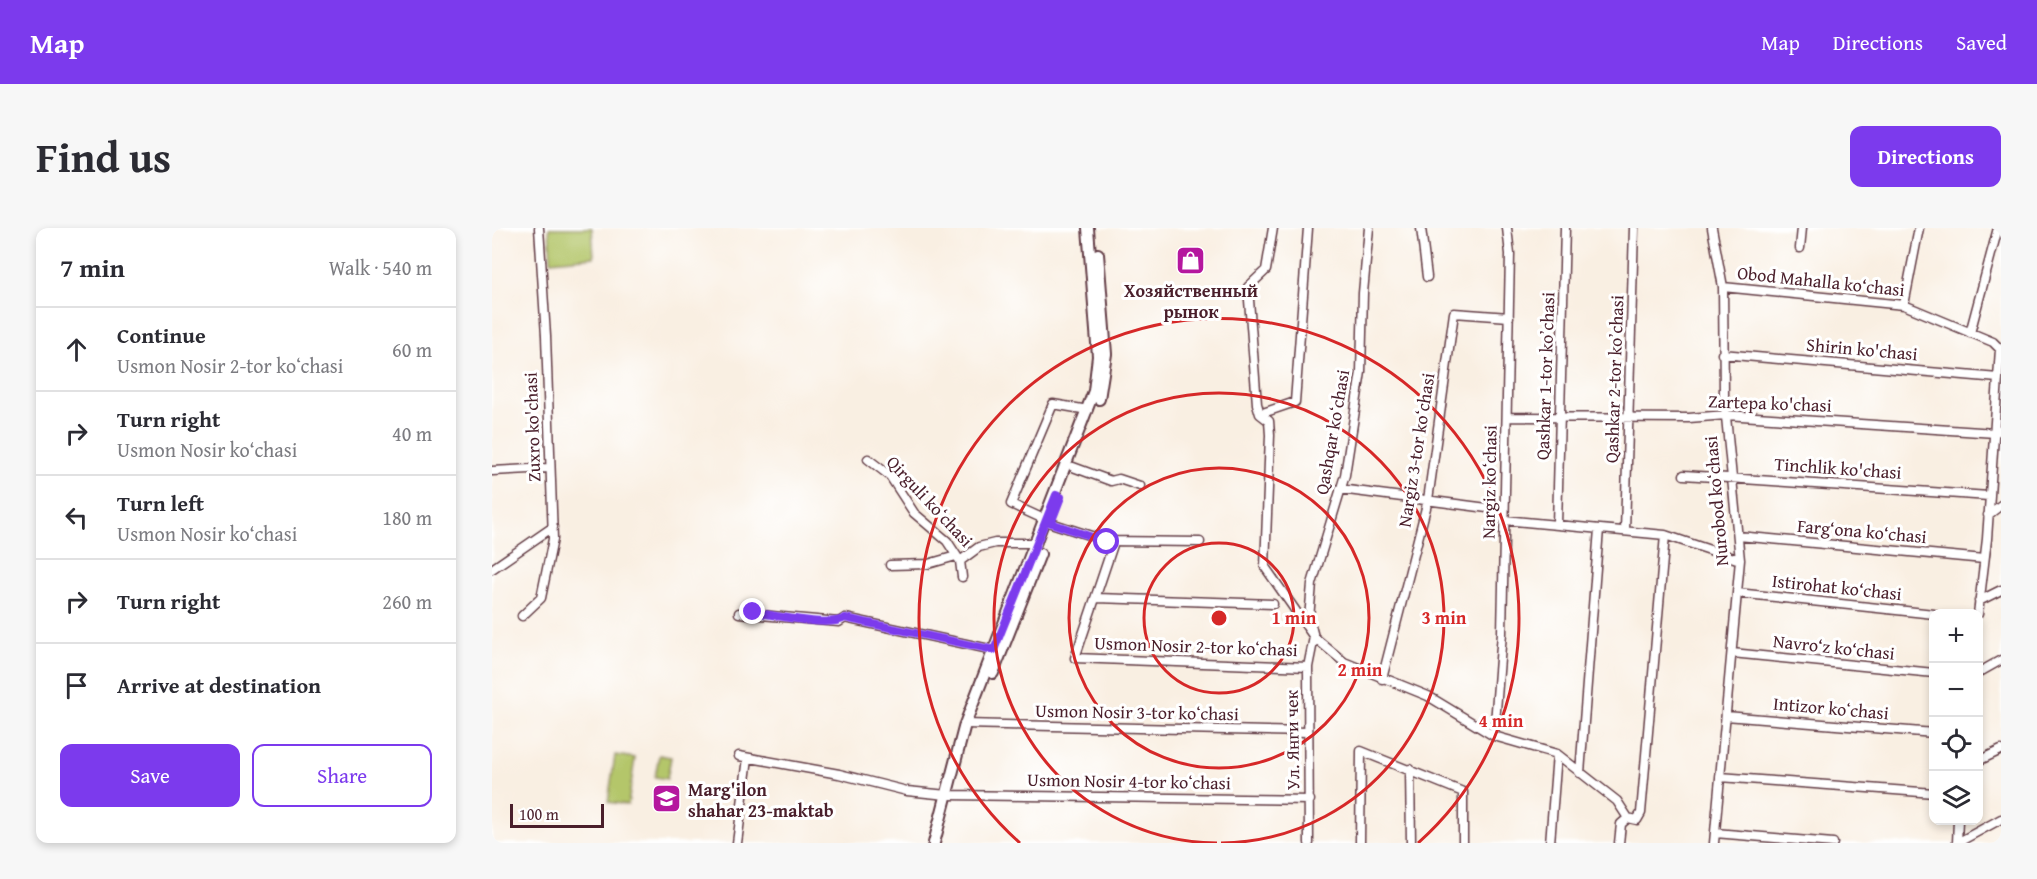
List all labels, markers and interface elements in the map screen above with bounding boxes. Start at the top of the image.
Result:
text: Map [30,22,84,63]
text: Map [1761,27,1800,58]
text: Directions [1833,27,1923,58]
text: Saved [1956,27,2007,58]
text: Find us [36,126,171,187]
button: Directions [1850,126,2001,187]
shop icon: Хозяйственный рынок [1175,245,1207,277]
text: 7 min [60,248,125,287]
text: Walk · 540 m [329,253,432,282]
street label: Obod Mahalla ko‘chasi [1736,259,1906,303]
place label: Хозяйственный рынок [1124,277,1258,325]
street label: Qashkar 1-tor koʼchasi [1529,292,1561,460]
street label: Qashkar 2-tor koʼchasi [1598,295,1630,463]
text: Continue [117,319,206,351]
street label: Shirin ko'chasi [1805,331,1919,367]
icon: ahead [60,333,93,366]
text: 60 m [392,335,432,364]
text: Usmon Nosir 2-tor koʻchasi [117,351,343,380]
street label: Qashqar koʻchasi [1308,367,1356,497]
street label: Nargiz 3-tor koʻchasi [1390,371,1442,529]
street label: Zuxro ko'chasi [517,372,547,482]
street label: Zartepa ko'chasi [1708,387,1832,419]
text: Turn right [117,403,220,435]
icon: right [60,417,93,450]
text: 40 m [392,419,432,448]
street label: Nargiz koʻchasi [1475,425,1503,539]
text: Usmon Nosir ko‘chasi [117,435,297,464]
street label: Nurobod koʻchasi [1697,435,1735,567]
street label: Qirguli koʻchasi [880,449,980,553]
street label: Tinchlik ko'chasi [1774,450,1902,486]
text: Turn left [117,487,204,519]
icon: left [60,501,93,534]
text: 180 m [382,503,432,532]
street label: Farg‘ona ko‘chasi [1796,512,1928,550]
text: Usmon Nosir ko‘chasi [117,519,297,548]
route start [1093,528,1119,554]
street label: Istirohat ko‘chasi [1771,567,1903,607]
icon: right [60,585,93,618]
text: Turn right [117,585,220,617]
text: 260 m [382,587,432,616]
route end [739,598,765,624]
text: 1 min [1272,604,1317,631]
text: 3 min [1422,604,1467,631]
centre of rings [1209,608,1229,628]
map controls [1929,609,1983,825]
button: + [1929,609,1983,663]
street label: Navro‘z ko‘chasi [1772,627,1896,667]
street label: Usmon Nosir 2-tor koʻchasi [1094,629,1298,663]
text: 2 min [1338,656,1383,683]
button: − [1929,663,1983,717]
icon: arrive [60,669,93,702]
text: Arrive at destination [117,669,321,701]
street label: Ул. Янги чек [1278,689,1306,790]
street label: Intizor koʻchasi [1772,689,1890,727]
street label: Usmon Nosir 3-tor koʻchasi [1035,697,1239,727]
text: 4 min [1479,707,1524,734]
button: locate [1929,717,1983,771]
button: Save [60,744,240,807]
button: Share [252,744,432,807]
street label: Usmon Nosir 4-tor koʻchasi [1027,766,1231,796]
button: layers [1929,771,1983,825]
place label: Marg'ilon shahar 23-maktab [688,776,834,824]
school or university icon: Marg'ilon shahar 23-maktab [651,783,683,815]
scale bar [510,801,604,828]
text: 100 m [519,802,559,826]

